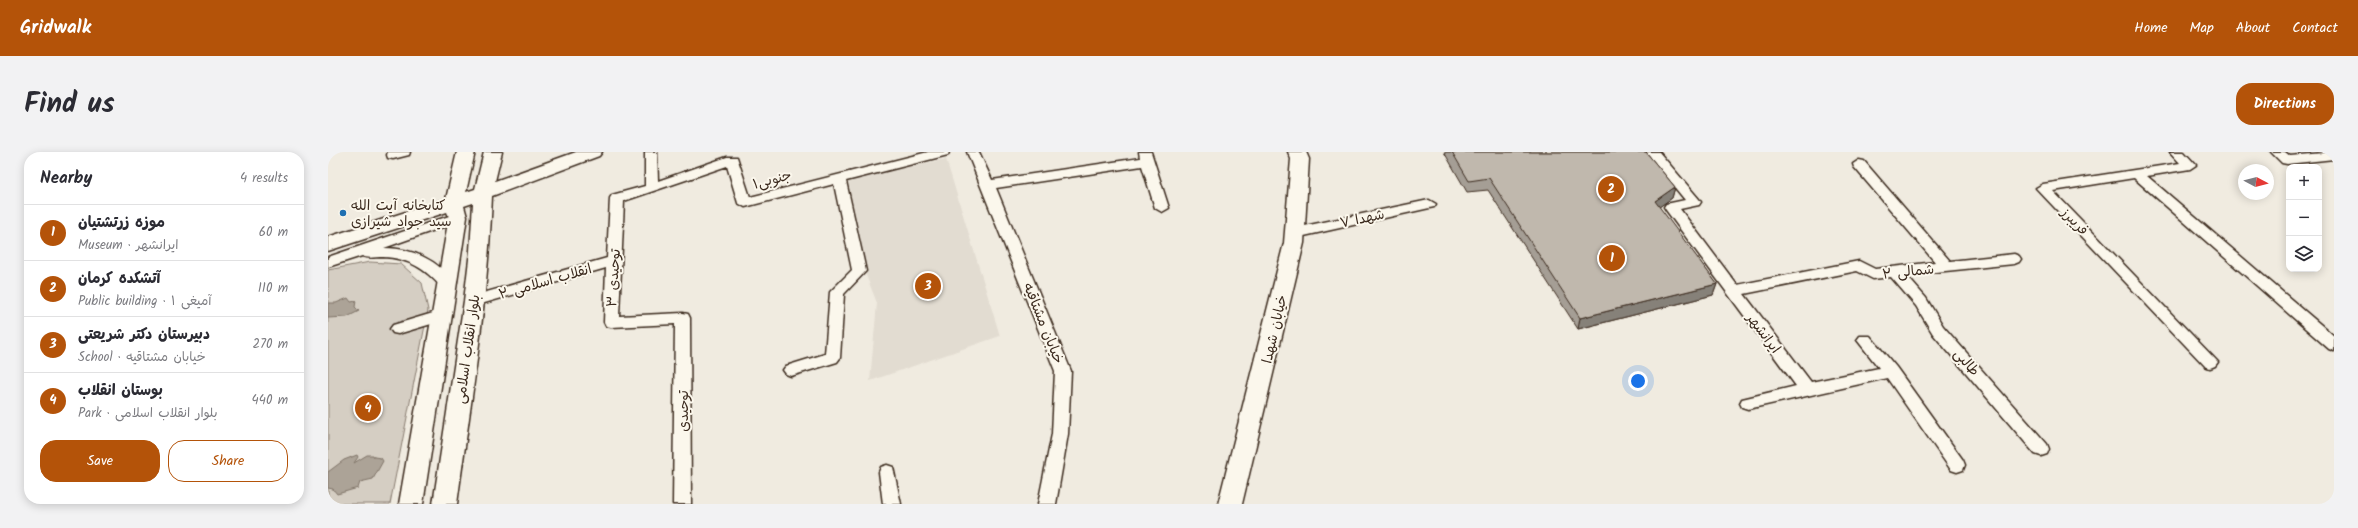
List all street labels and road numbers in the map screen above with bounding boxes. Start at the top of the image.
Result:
street label: جنوبی۱ [750,164,794,196]
street label: فریبرز [2055,202,2093,241]
street label: شهدا ۷ [1338,204,1386,234]
street label: توحیدی ۳ [601,247,627,308]
street label: انقلاب اسلامی ۲ [496,258,594,306]
street label: ۲ شمالی [1881,258,1935,286]
street label: خیابان مشتاقیه [1017,280,1069,367]
street label: بلوار انقلاب اسلامی [449,293,487,405]
street label: خیابان شهدا [1256,293,1294,366]
street label: ایرانشهر [1740,308,1786,358]
street label: طالبی [1948,344,1985,381]
street label: توحیدی [673,389,695,432]

